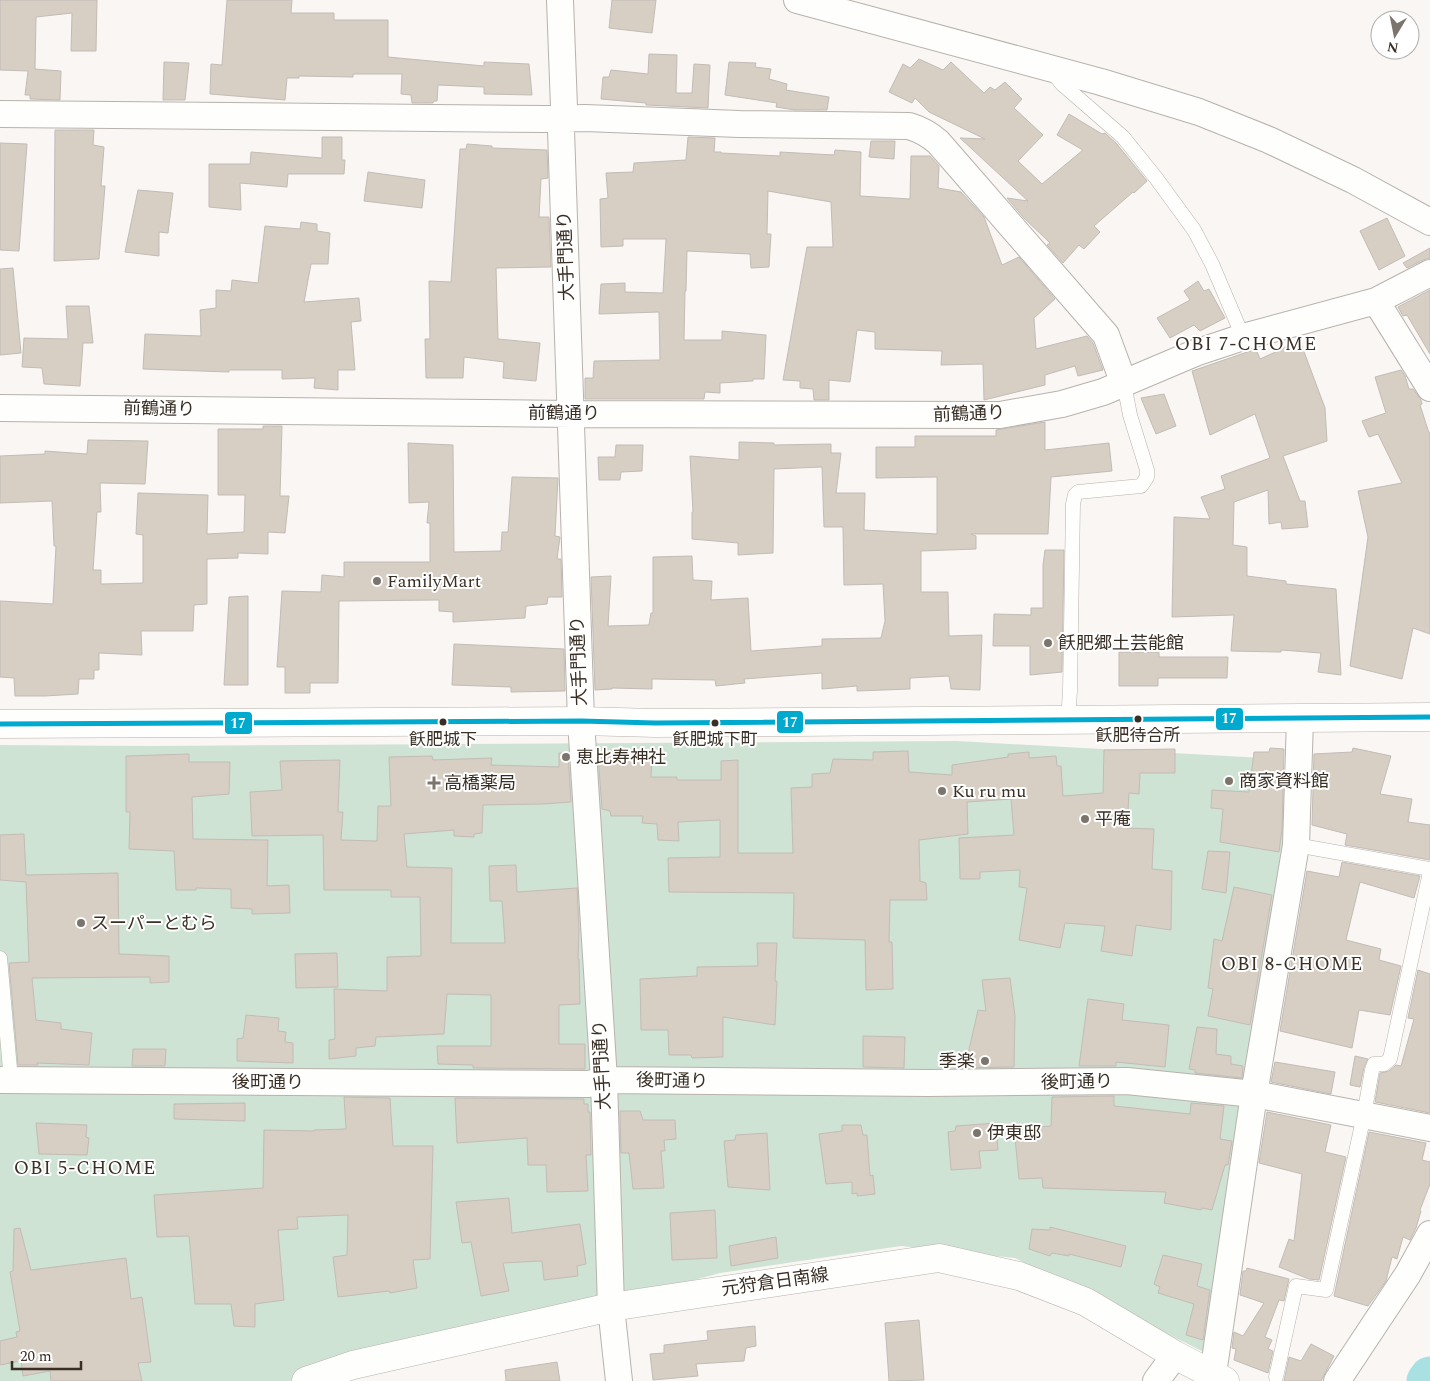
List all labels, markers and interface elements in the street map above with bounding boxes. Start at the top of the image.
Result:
north arrow [1370,10,1420,60]
text: N [1385,36,1400,59]
street label: 大手門通り [551,211,581,301]
district label: OBI 7-CHOME [1175,330,1317,359]
street label: 前鶴通り [123,395,195,423]
street label: 前鶴通り [933,399,1005,429]
street label: 前鶴通り [528,400,600,427]
place label: FamilyMart [387,568,481,595]
marker: FamilyMart [371,575,383,587]
street label: 大手門通り [564,616,594,706]
place label: 飫肥郷土芸能館 [1058,630,1184,657]
marker: 飫肥郷土芸能館 [1042,637,1054,649]
line badge: 17 [1215,707,1244,731]
text: 17 [1221,708,1237,729]
line badge: 17 [776,710,804,734]
line badge: 17 [224,711,253,735]
text: 17 [782,712,798,733]
text: 17 [230,713,246,734]
marker: 飫肥待合所 [1133,714,1143,724]
marker: 飫肥城下 [438,717,448,727]
marker: 飫肥城下町 [710,718,720,728]
place label: 飫肥待合所 [1096,723,1181,749]
place label: 飫肥城下 [409,727,477,753]
place label: 飫肥城下町 [673,727,758,753]
place label: 恵比寿神社 [576,744,666,771]
marker: 恵比寿神社 [560,751,572,763]
place label: 商家資料館 [1239,768,1329,795]
place label: 高橋薬局 [444,770,516,797]
marker: 商家資料館 [1223,775,1235,787]
marker: 高橋薬局 [428,777,440,789]
place label: Ku ru mu [952,778,1026,805]
marker: Ku ru mu [936,785,948,797]
place label: 平庵 [1095,806,1131,833]
marker: 平庵 [1079,813,1091,825]
place label: スーパーとむら [91,910,217,937]
marker: スーパーとむら [75,917,87,929]
district label: OBI 8-CHOME [1221,950,1363,979]
street label: 大手門通り [586,1019,618,1111]
place label: 季楽 [939,1048,975,1075]
marker: 季楽 [979,1055,991,1067]
street label: 後町通り [636,1067,708,1095]
street label: 後町通り [1041,1068,1113,1096]
street label: 後町通り [232,1069,304,1096]
place label: 伊東邸 [987,1120,1041,1147]
marker: 伊東邸 [971,1127,983,1139]
district label: OBI 5-CHOME [14,1154,156,1183]
street label: 元狩倉日南線 [720,1261,830,1303]
scale bar [12,1338,81,1370]
text: 20 m [20,1345,52,1368]

